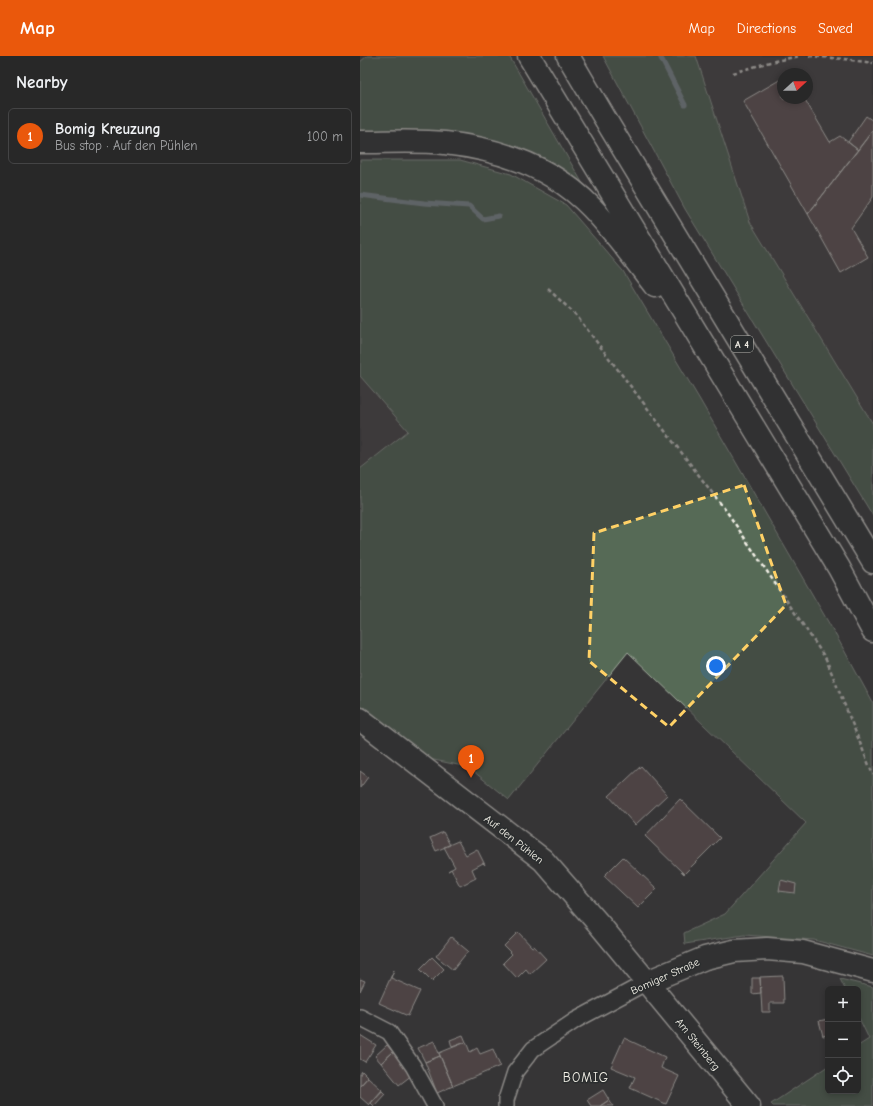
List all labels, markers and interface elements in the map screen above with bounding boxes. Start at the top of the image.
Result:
text: Map [20,17,55,39]
text: Map [688,20,715,37]
text: Directions [737,20,796,37]
text: Saved [818,20,853,37]
north arrow [777,68,813,104]
text: Nearby [16,73,67,92]
text: Bomig Kreuzung [55,120,161,138]
text: 1 [27,129,33,144]
text: 100 m [307,129,343,144]
text: Bus stop · Auf den Pühlen [55,138,198,153]
road number: A 4 [731,336,753,352]
your location [706,656,726,676]
pin: 1 [458,745,484,778]
street label: Auf den Pühlen [482,812,546,867]
street label: Bomiger Straße [629,955,702,997]
map controls [825,986,861,1094]
button: + [825,986,861,1022]
street label: Am Steinberg [673,1016,723,1073]
button: − [825,1022,861,1058]
button: locate [825,1058,861,1094]
district label: BOMIG [563,1070,609,1085]

